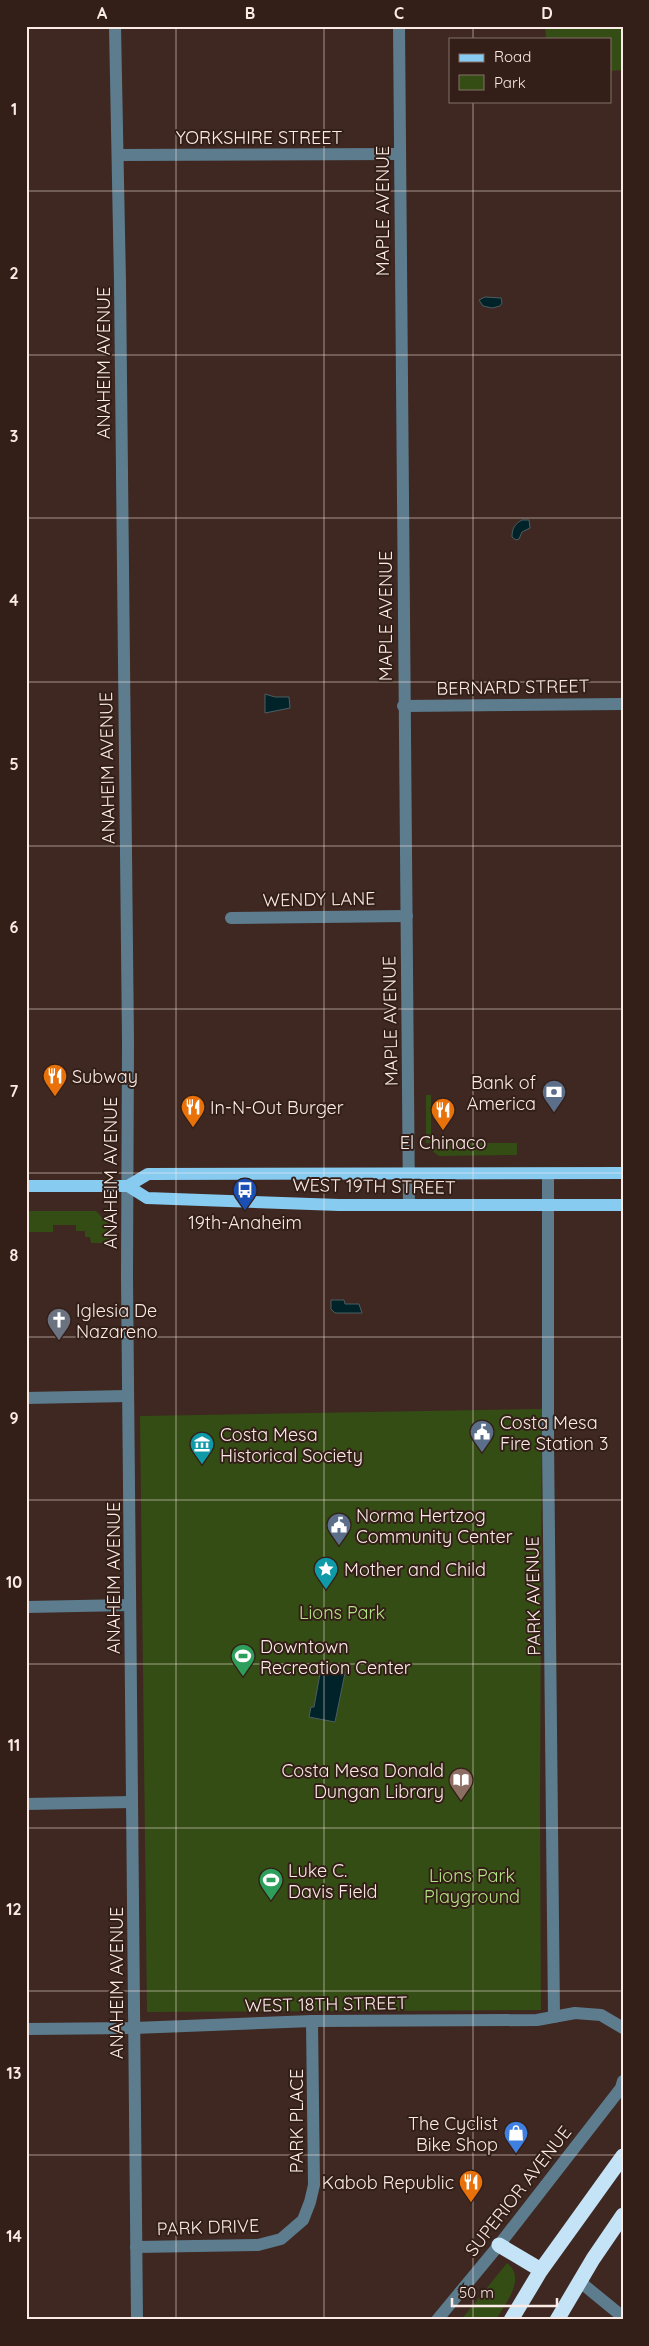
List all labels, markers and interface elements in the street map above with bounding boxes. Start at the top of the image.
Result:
text: A [97,3,108,23]
text: B [245,3,255,23]
text: C [394,3,404,23]
text: D [541,3,553,23]
legend [449,38,612,102]
text: Road [494,47,531,66]
text: Park [494,73,526,92]
text: 1 [11,99,17,119]
street label: YORKSHIRE STREET [176,126,342,149]
street label: MAPLE AVENUE [371,146,394,276]
text: 2 [9,263,19,283]
street label: ANAHEIM AVENUE [92,287,115,439]
text: 3 [10,426,18,446]
street label: MAPLE AVENUE [374,551,397,681]
text: 4 [9,590,19,610]
street label: BERNARD STREET [436,674,590,700]
street label: ANAHEIM AVENUE [94,692,120,844]
text: 5 [9,754,19,774]
street label: WENDY LANE [262,887,376,911]
text: 6 [10,917,19,937]
street label: MAPLE AVENUE [377,956,403,1086]
restaurant icon: Subway [42,1063,68,1097]
place label: Subway [72,1065,138,1088]
place label: Bank of America [467,1071,537,1115]
bank icon: Bank of America [541,1079,567,1113]
text: 7 [10,1081,19,1101]
restaurant icon: In-N-Out Burger [180,1094,206,1128]
place label: In-N-Out Burger [210,1096,344,1119]
street label: ANAHEIM AVENUE [99,1097,122,1249]
restaurant icon: El Chinaco [430,1097,456,1131]
place label: El Chinaco [400,1131,486,1154]
street label: WEST 19TH STREET [292,1173,456,1199]
bus stop icon: 19th-Anaheim [232,1177,258,1211]
place label: 19th-Anaheim [188,1211,302,1234]
text: 8 [10,1245,19,1265]
place label: Iglesia De Nazareno [76,1299,158,1343]
church icon: Iglesia De Nazareno [46,1307,72,1341]
text: 9 [9,1408,19,1428]
place label: Costa Mesa Fire Station 3 [500,1411,608,1455]
public building icon: Costa Mesa Fire Station 3 [469,1419,495,1453]
place label: Costa Mesa Historical Society [220,1423,363,1467]
museum icon: Costa Mesa Historical Society [189,1431,215,1465]
street label: ANAHEIM AVENUE [102,1502,125,1654]
place label: Norma Hertzog Community Center [356,1504,513,1548]
public building icon: Norma Hertzog Community Center [326,1512,352,1546]
street label: PARK AVENUE [520,1536,546,1656]
place icon: Mother and Child [313,1556,339,1590]
place label: Mother and Child [344,1558,486,1581]
text: 10 [6,1572,22,1592]
park label: Lions Park [299,1601,385,1624]
place label: Downtown Recreation Center [260,1635,411,1679]
sports icon: Downtown Recreation Center [230,1643,256,1677]
text: 11 [8,1735,20,1755]
place label: Costa Mesa Donald Dungan Library [281,1759,444,1803]
library icon: Costa Mesa Donald Dungan Library [448,1767,474,1801]
place label: Luke C. Davis Field [288,1859,377,1903]
park label: Lions Park Playground [424,1864,520,1908]
sports icon: Luke C. Davis Field [258,1867,284,1901]
text: 12 [6,1899,22,1919]
street label: ANAHEIM AVENUE [105,1907,128,2059]
street label: WEST 18TH STREET [244,1991,408,2017]
text: 13 [7,2063,21,2083]
street label: PARK PLACE [285,2069,308,2173]
place label: The Cyclist Bike Shop [408,2112,498,2156]
shop icon: The Cyclist Bike Shop [503,2120,529,2154]
street label: SUPERIOR AVENUE [460,2121,576,2261]
restaurant icon: Kabob Republic [458,2169,484,2203]
place label: Kabob Republic [322,2171,454,2194]
street label: PARK DRIVE [156,2214,260,2240]
text: 14 [6,2226,22,2246]
scale bar [452,2276,556,2308]
text: 50 m [459,2283,494,2302]

